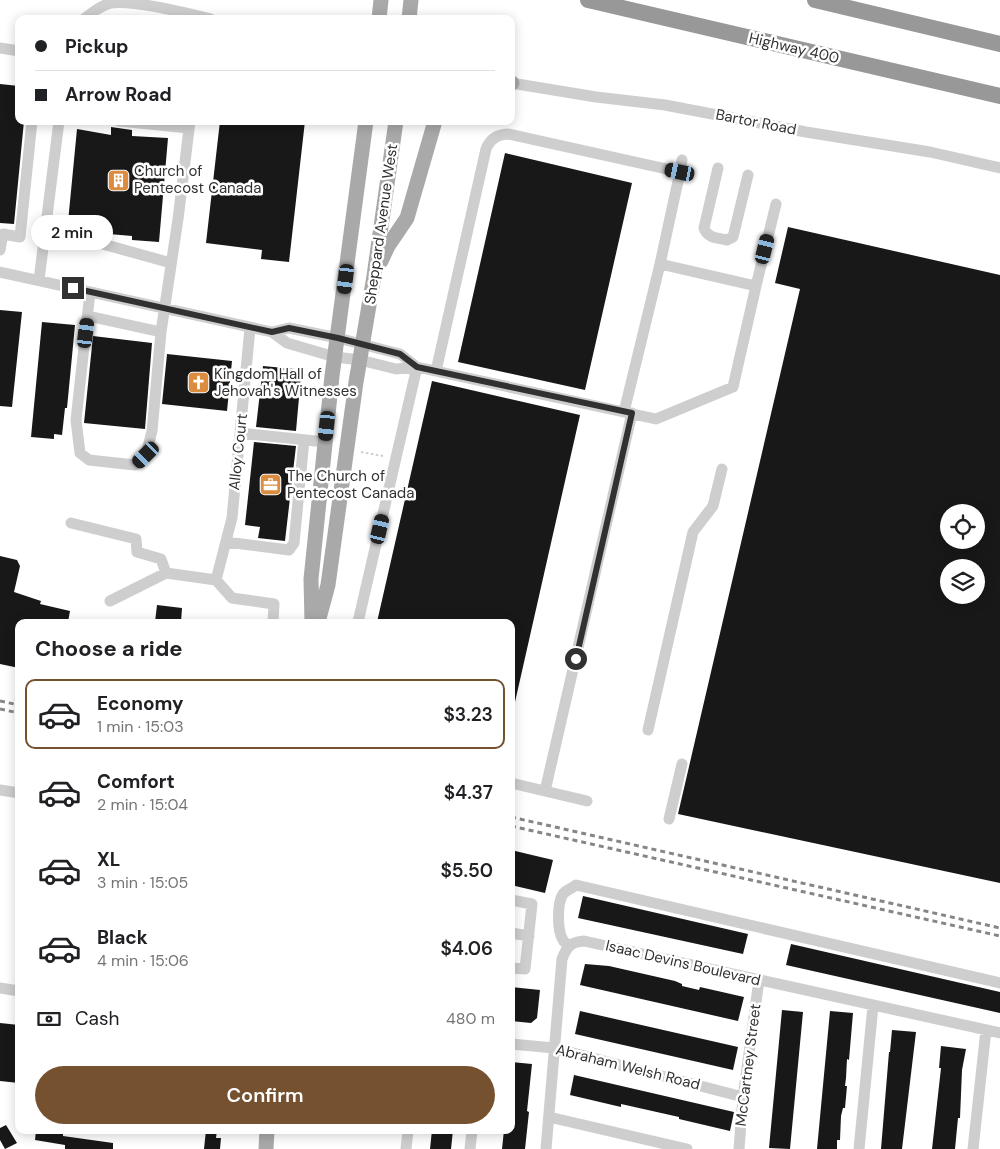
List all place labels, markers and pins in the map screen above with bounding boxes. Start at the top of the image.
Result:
place label: Church of Pentecost Canada [134,161,261,198]
building icon: Church of Pentecost Canada [106,168,130,192]
place label: Kingdom Hall of Jehovah's Witnesses [214,364,357,401]
church icon: Kingdom Hall of Jehovah's Witnesses [186,371,210,395]
place label: The Church of Pentecost Canada [287,466,414,503]
office icon: The Church of Pentecost Canada [259,473,283,497]

